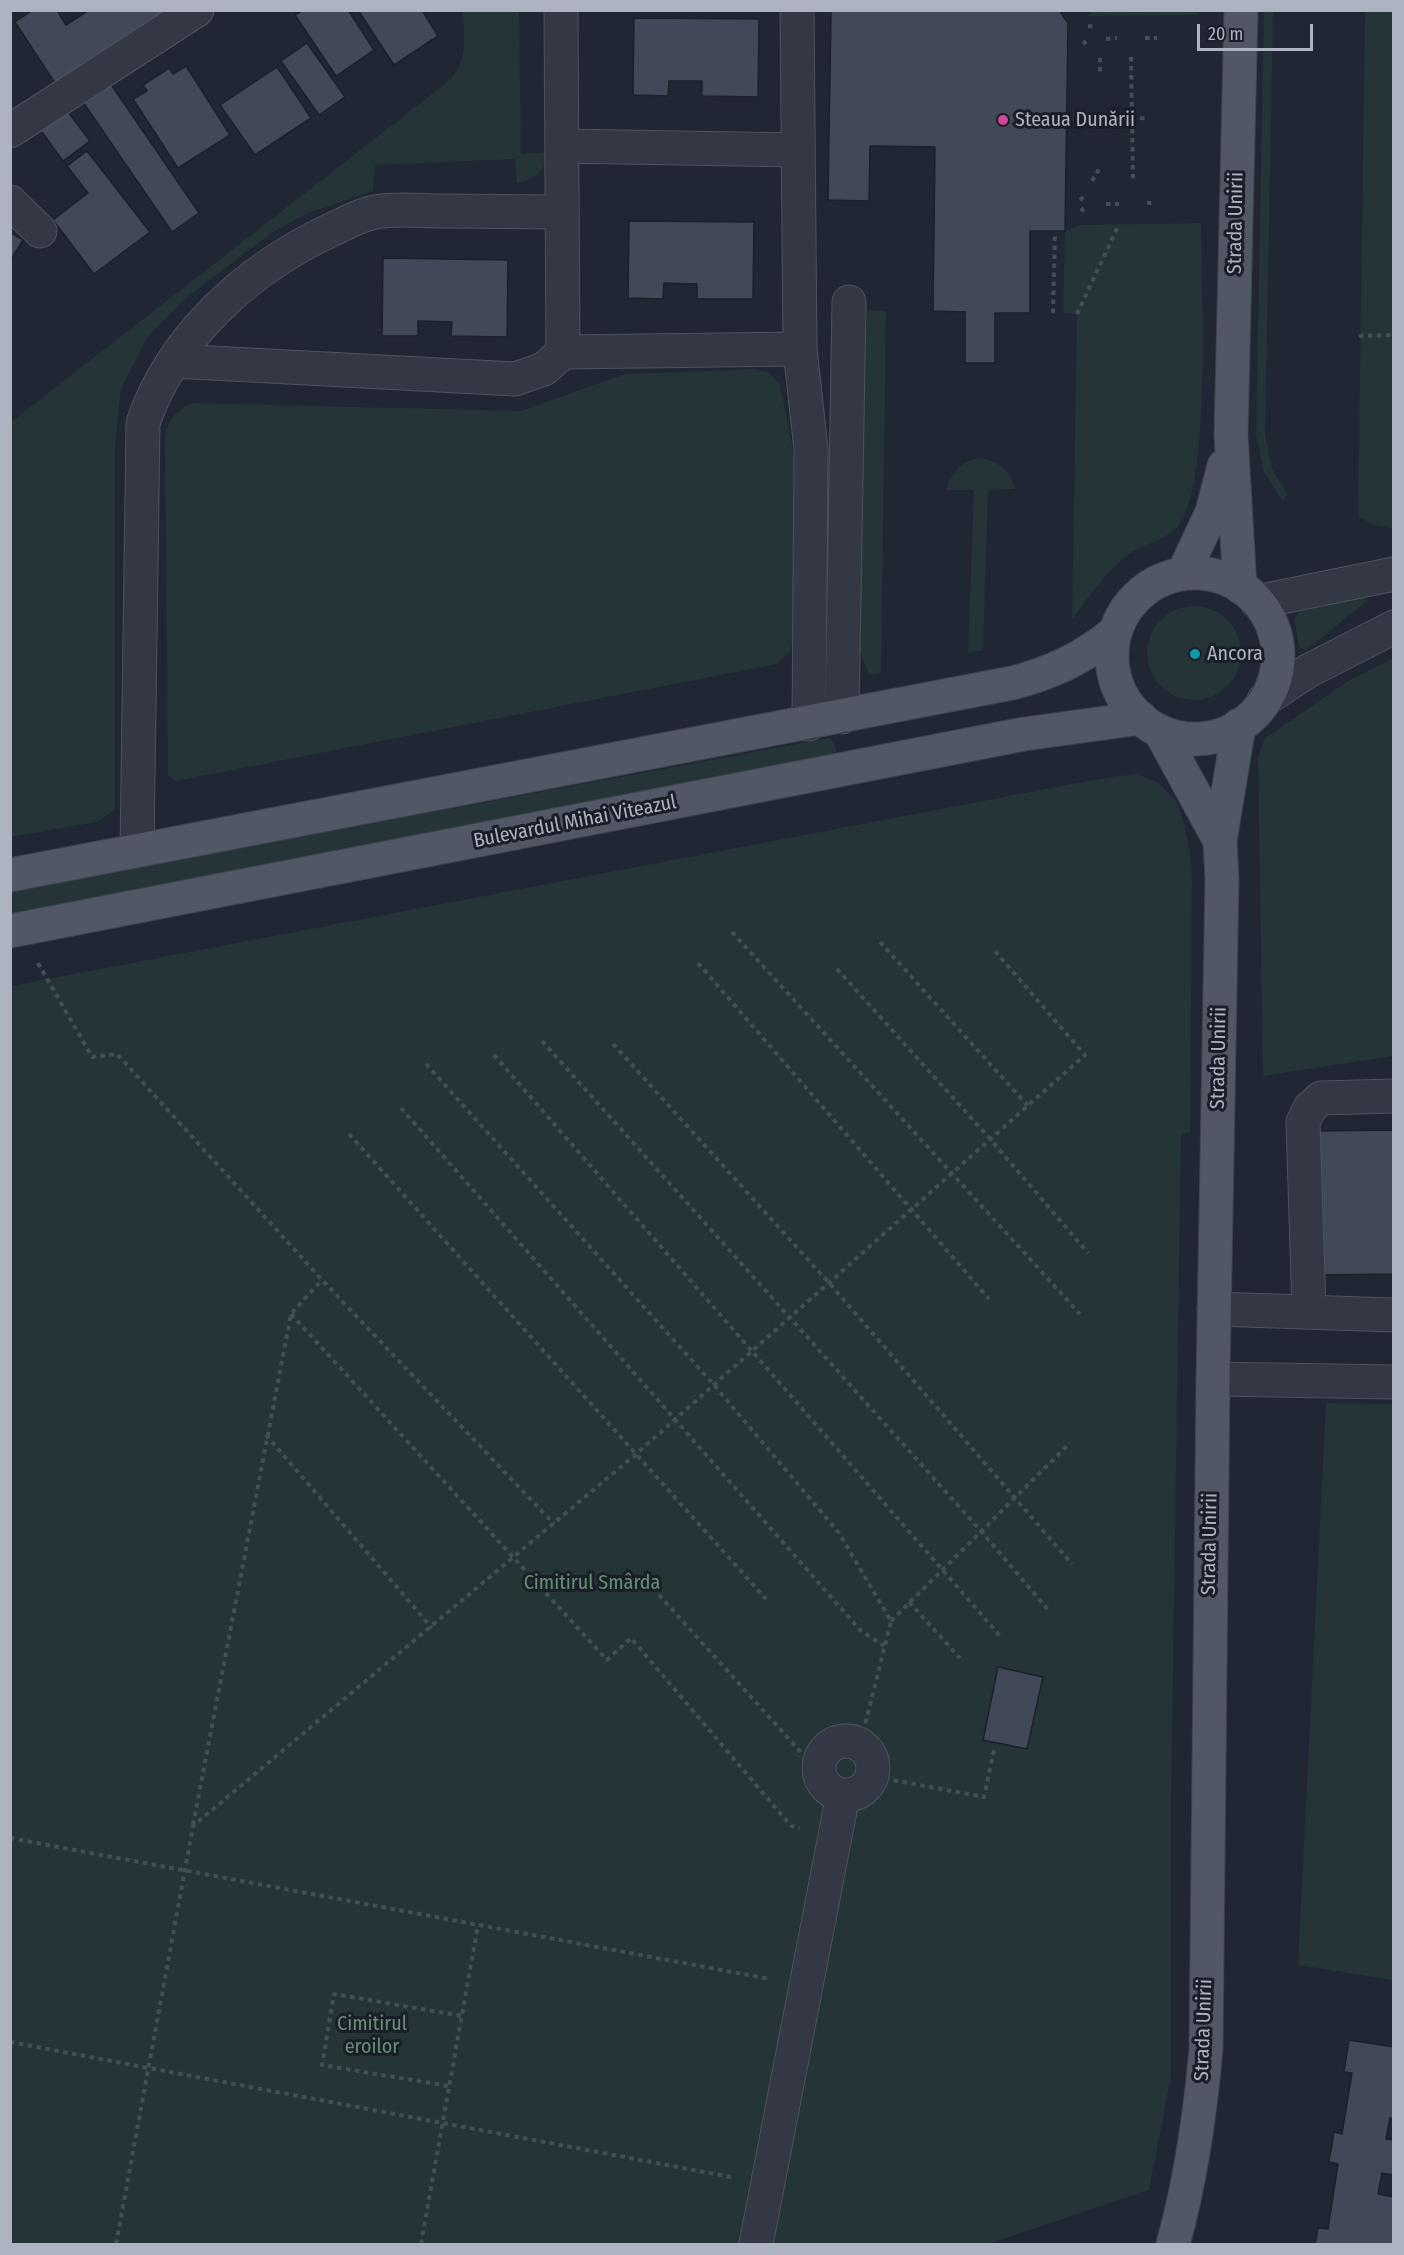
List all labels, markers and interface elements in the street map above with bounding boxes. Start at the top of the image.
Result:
scale bar [1200,12,1316,50]
text: 20 m [1208,23,1243,45]
place label: Steaua Dunării [1015,108,1135,132]
marker: Steaua Dunării [996,113,1010,127]
street label: Strada Unirii [1223,172,1249,274]
place label: Ancora [1207,642,1263,666]
marker: Ancora [1188,647,1202,661]
street label: Bulevardul Mihai Viteazul [472,791,678,853]
street label: Strada Unirii [1206,1007,1232,1109]
street label: Strada Unirii [1197,1493,1223,1595]
park label: Cimitirul Smârda [524,1571,660,1595]
street label: Strada Unirii [1190,1978,1218,2082]
park label: Cimitirul eroilor [337,2012,407,2059]

